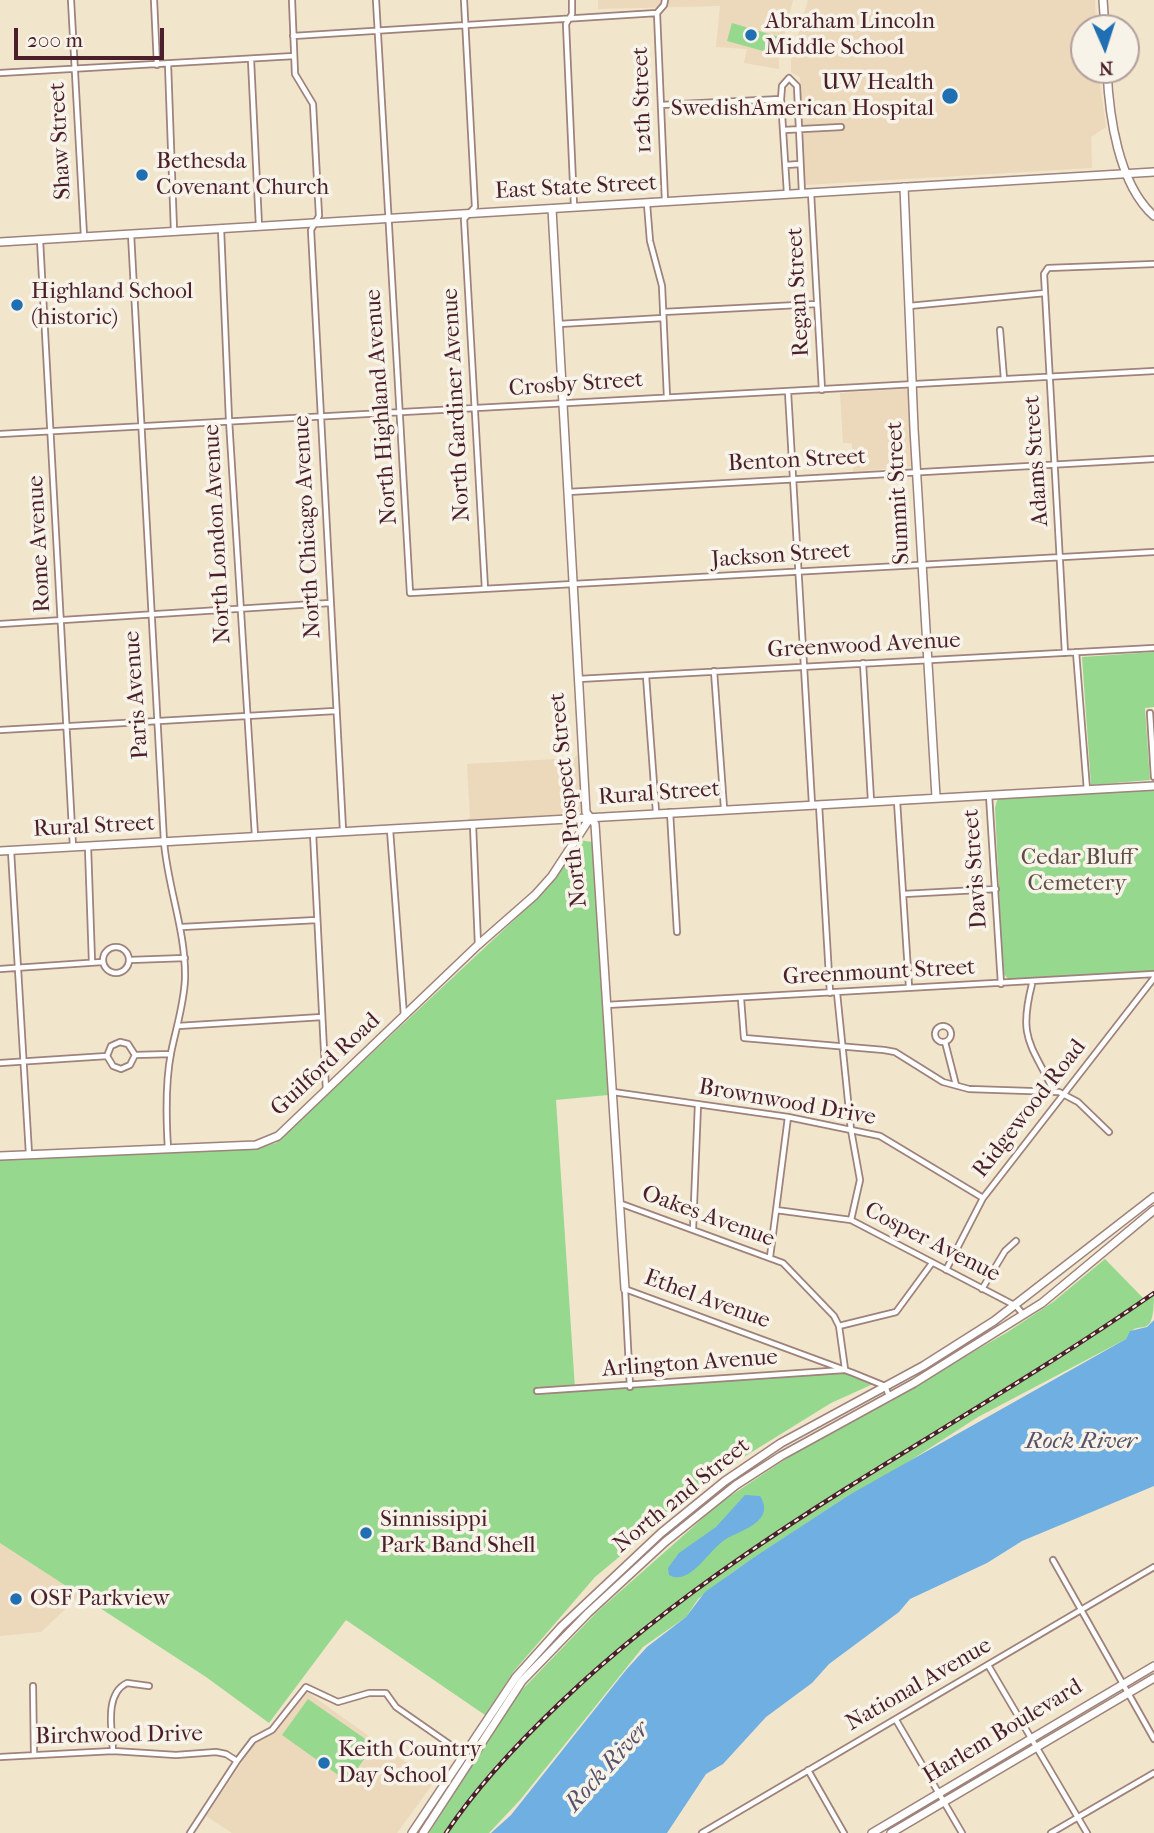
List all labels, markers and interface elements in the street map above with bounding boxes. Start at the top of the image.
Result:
place label: Abraham Lincoln Middle School [765,8,935,62]
scale bar [18,14,168,58]
north arrow [1070,14,1140,84]
marker: Abraham Lincoln Middle School [743,27,759,43]
text: 200 m [27,28,83,52]
street label: 12th Street [627,46,659,154]
text: N [1098,57,1114,79]
place label: UW Health SwedishAmerican Hospital [671,69,934,123]
street label: Shaw Street [44,81,78,201]
marker: UW Health SwedishAmerican Hospital [940,86,960,106]
place label: Bethesda Covenant Church [156,148,329,202]
marker: Bethesda Covenant Church [134,167,150,183]
street label: East State Street [494,170,658,206]
street label: Regan Street [782,227,816,357]
place label: Highland School (historic) [31,278,193,332]
street label: North Highland Avenue [360,288,404,526]
street label: North Gardiner Avenue [437,288,477,522]
marker: Highland School (historic) [9,297,25,313]
street label: Crosby Street [508,367,644,403]
street label: Adams Street [1019,395,1055,527]
street label: North Chicago Avenue [288,415,328,639]
street label: Summit Street [881,421,917,565]
street label: North London Avenue [198,424,238,644]
street label: Benton Street [727,444,867,478]
street label: Rome Avenue [23,475,57,613]
street label: Jackson Street [710,537,852,575]
street label: Greenwood Avenue [767,627,961,665]
street label: Paris Avenue [119,630,155,760]
street label: North Prospect Street [544,691,594,909]
street label: Rural Street [597,776,721,812]
street label: Davis Street [958,808,994,930]
street label: Rural Street [32,810,156,844]
park label: Cedar Bluff Cemetery [1021,844,1133,898]
street label: Greenmount Street [782,954,976,992]
street label: Guilford Road [266,1007,386,1123]
street label: Ridgewood Road [967,1034,1093,1184]
street label: Brownwood Drive [696,1074,878,1132]
street label: Oakes Avenue [638,1180,778,1254]
street label: Cosper Avenue [860,1197,1004,1289]
street label: Ethel Avenue [640,1264,774,1336]
street label: Arlington Avenue [601,1344,779,1384]
water label: Rock River [1025,1428,1137,1456]
street label: North 2nd Street [608,1432,756,1560]
place label: Sinnissippi Park Band Shell [380,1506,536,1560]
marker: Sinnissippi Park Band Shell [358,1525,374,1541]
place label: OSF Parkview [30,1585,170,1613]
marker: OSF Parkview [8,1591,24,1607]
street label: National Avenue [841,1632,997,1738]
street label: Harlem Boulevard [918,1674,1088,1790]
water label: Rock River [560,1716,656,1818]
street label: Birchwood Drive [35,1721,203,1751]
place label: Keith Country Day School [338,1736,482,1790]
marker: Keith Country Day School [316,1755,332,1771]

